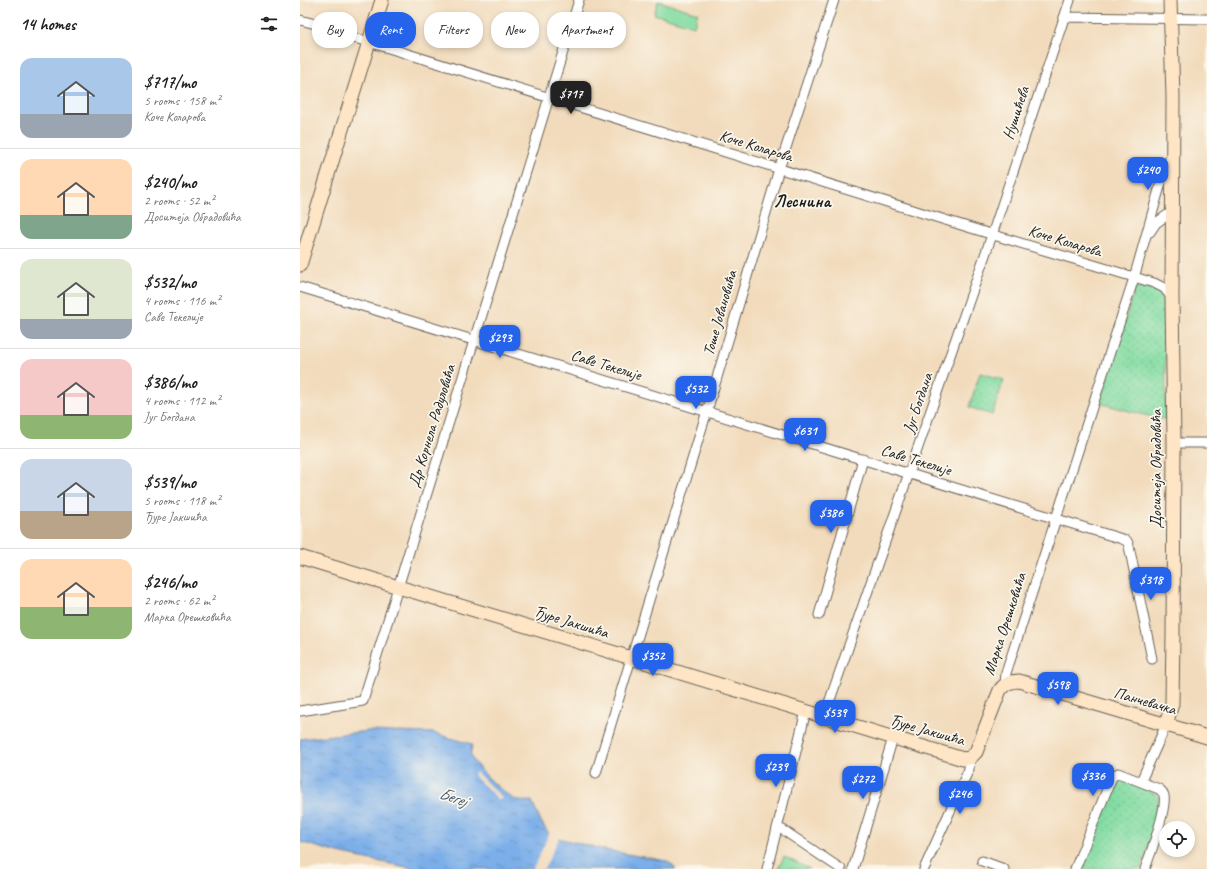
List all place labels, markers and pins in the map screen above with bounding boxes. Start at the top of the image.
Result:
pin: $717 [547,81,595,115]
pin: $240 [1124,157,1172,191]
pin: $293 [476,325,524,359]
pin: $532 [672,376,720,410]
pin: $631 [781,418,829,452]
pin: $386 [807,500,855,534]
pin: $318 [1127,567,1175,601]
pin: $352 [629,643,677,677]
pin: $598 [1034,672,1082,706]
pin: $539 [811,700,859,734]
pin: $239 [752,754,800,788]
pin: $336 [1069,763,1117,797]
pin: $272 [839,766,887,800]
pin: $246 [936,781,984,815]

